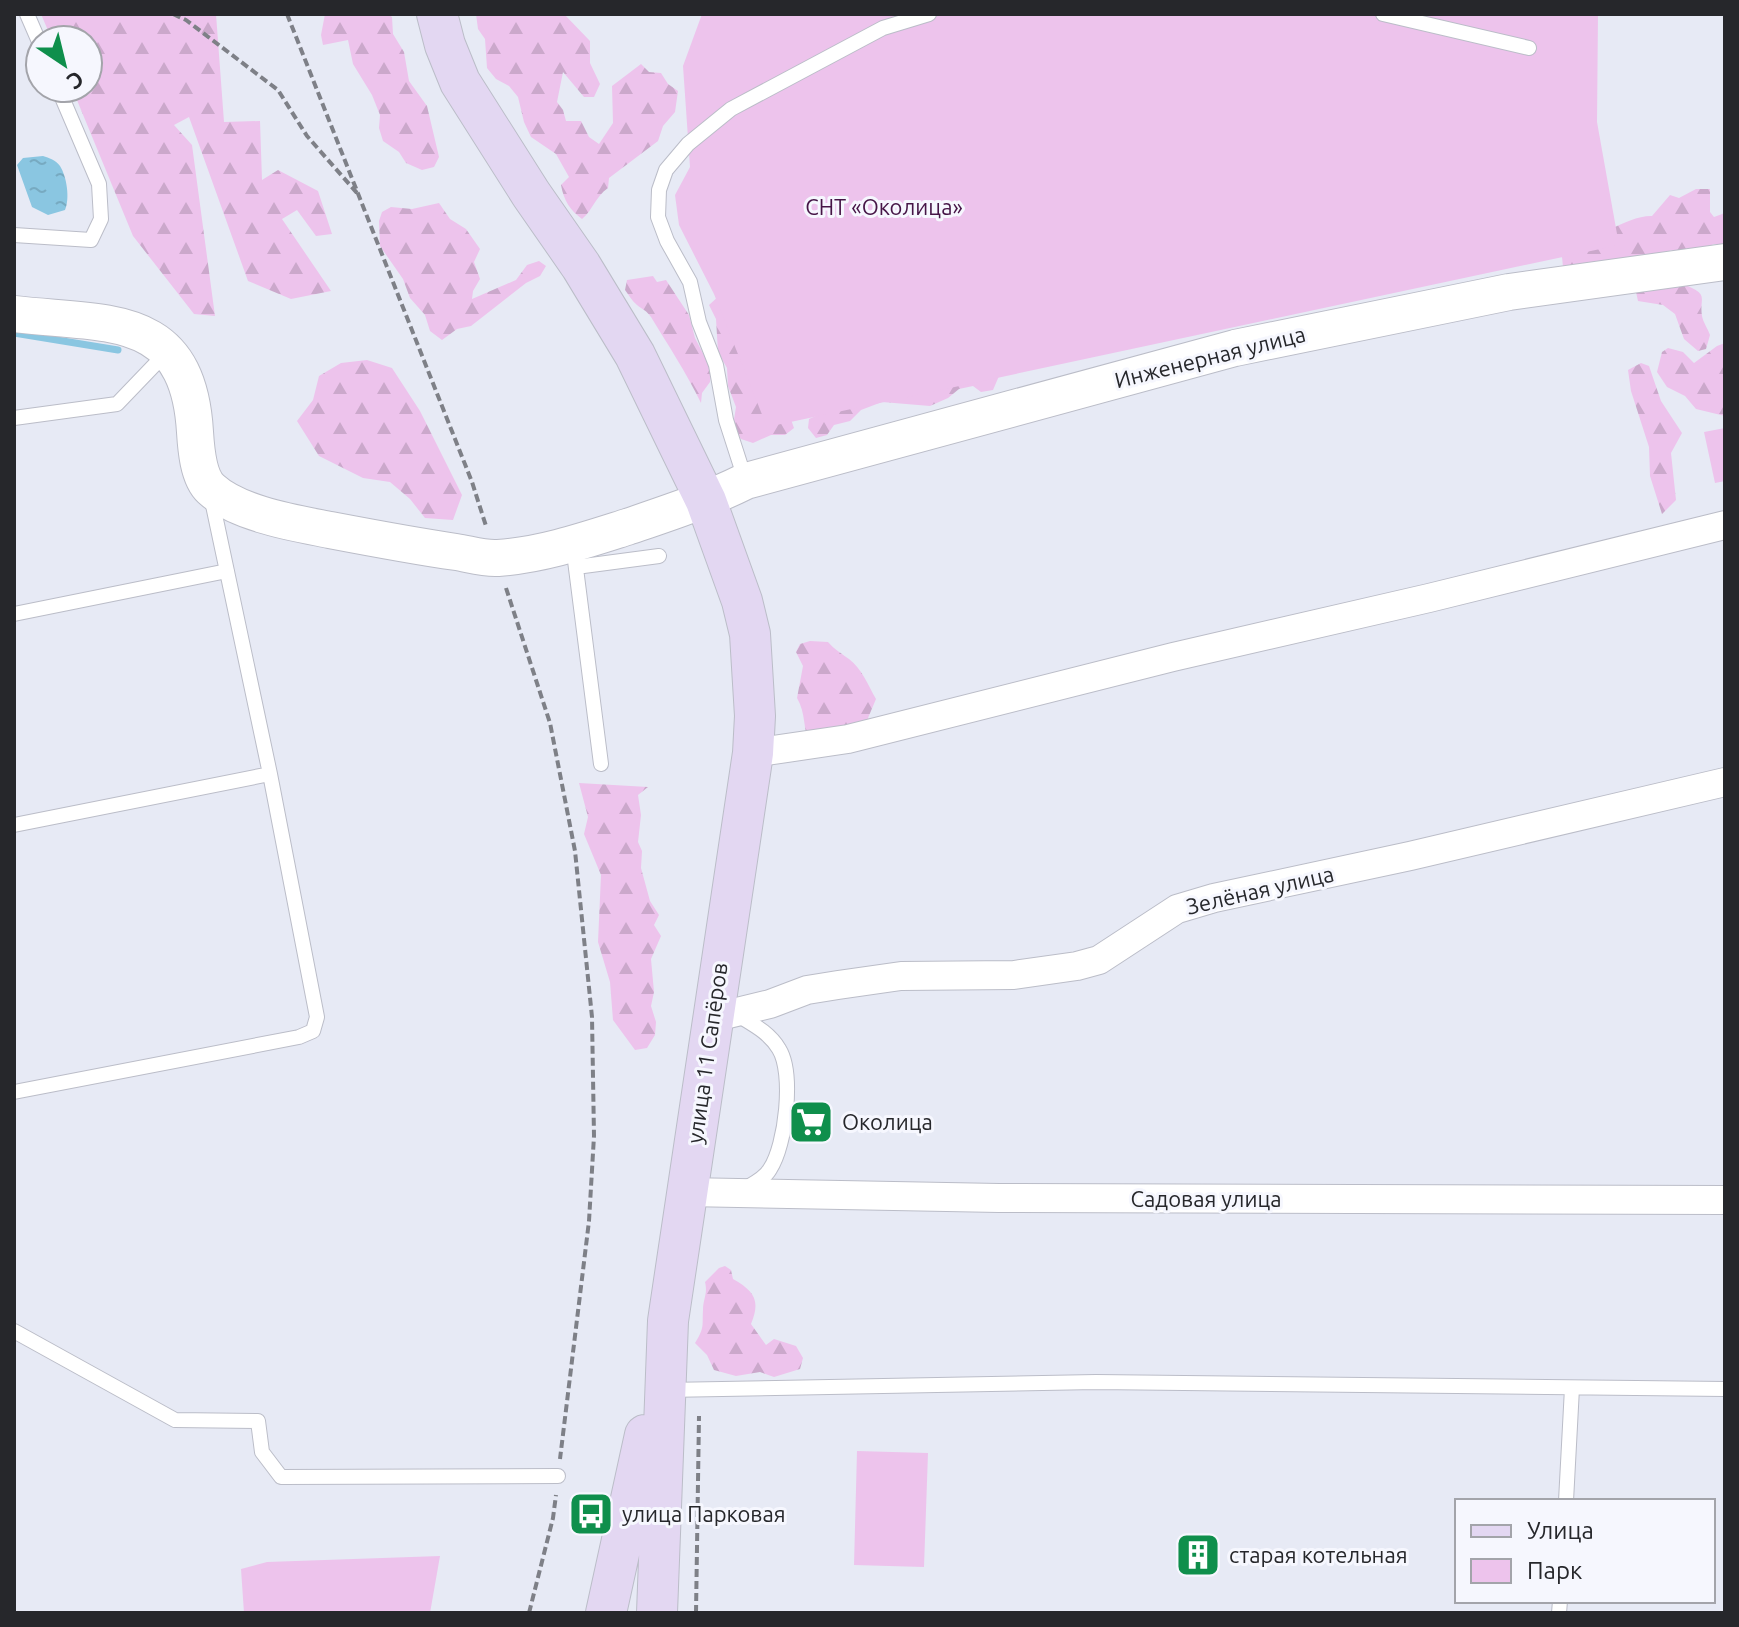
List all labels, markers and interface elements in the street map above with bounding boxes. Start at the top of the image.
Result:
north arrow [24,24,104,104]
text: С [63,67,89,95]
park label: СНТ «Околица» [805,194,963,219]
street label: Инженерная улица [1112,321,1308,392]
street label: Зелёная улица [1184,860,1336,919]
street label: улица 11 Сапёров [681,961,732,1145]
supermarket icon: Околица [787,1098,835,1146]
place label: Околица [842,1109,933,1134]
street label: Садовая улица [1130,1186,1282,1211]
bus stop icon: улица Парковая [567,1490,615,1538]
legend [1455,1499,1715,1603]
place label: улица Парковая [622,1501,786,1526]
text: Улица [1527,1517,1594,1544]
building icon: старая котельная [1174,1531,1222,1579]
place label: старая котельная [1229,1542,1408,1567]
text: Парк [1527,1557,1582,1584]

